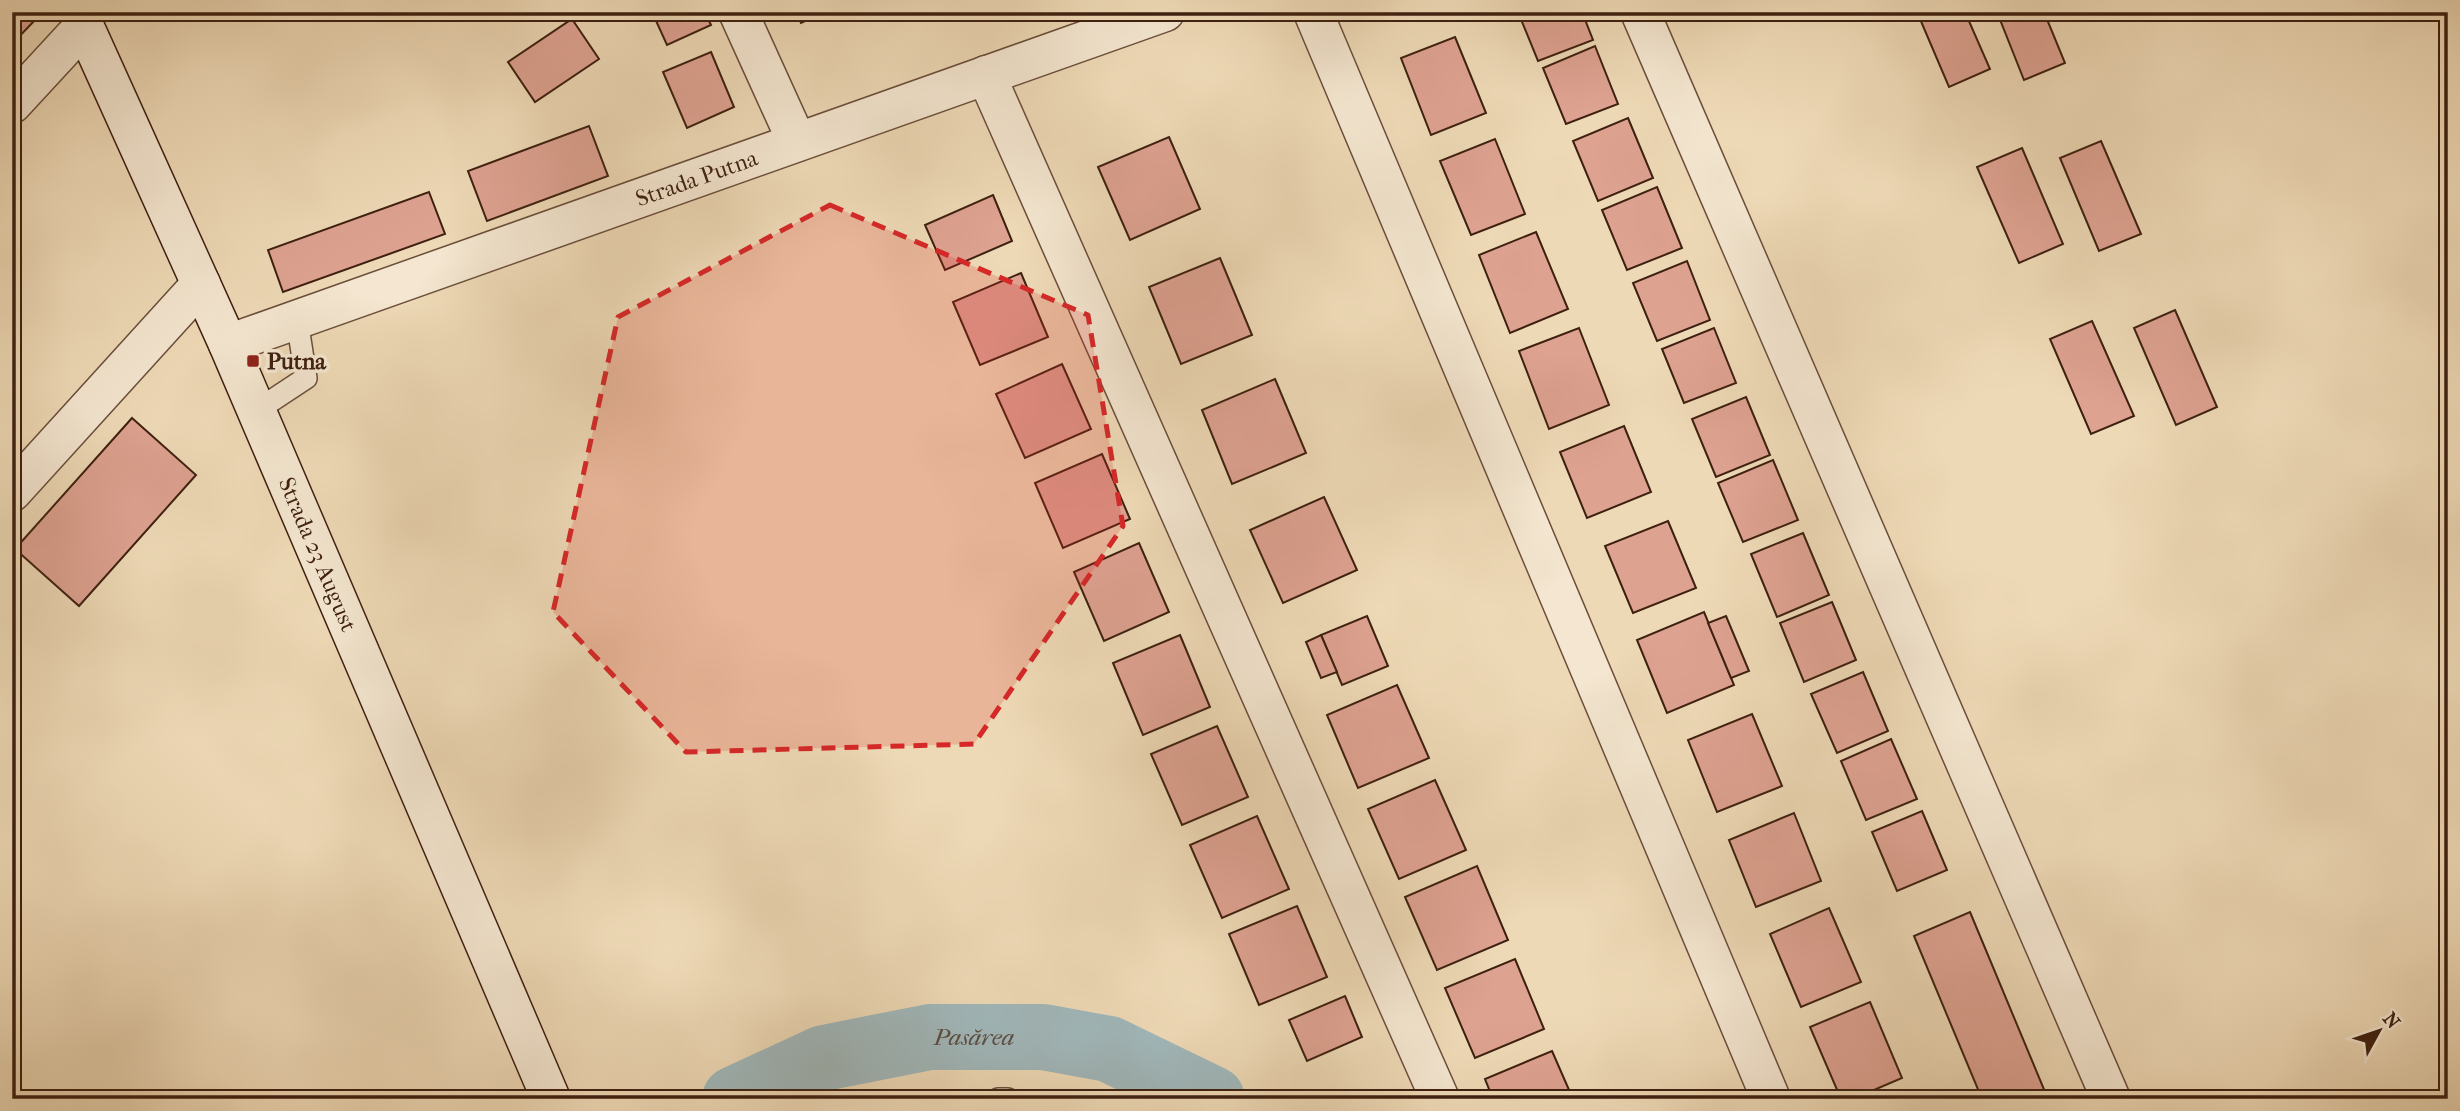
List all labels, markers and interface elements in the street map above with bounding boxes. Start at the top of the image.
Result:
street label: Strada Putna [632,144,761,212]
place label: Putna [267,348,327,375]
marker: Putna [245,353,261,369]
street label: Strada 23 August [273,473,363,635]
north arrow [2344,996,2414,1066]
text: N [2378,1008,2405,1034]
water label: Pasărea [933,1023,1014,1051]

